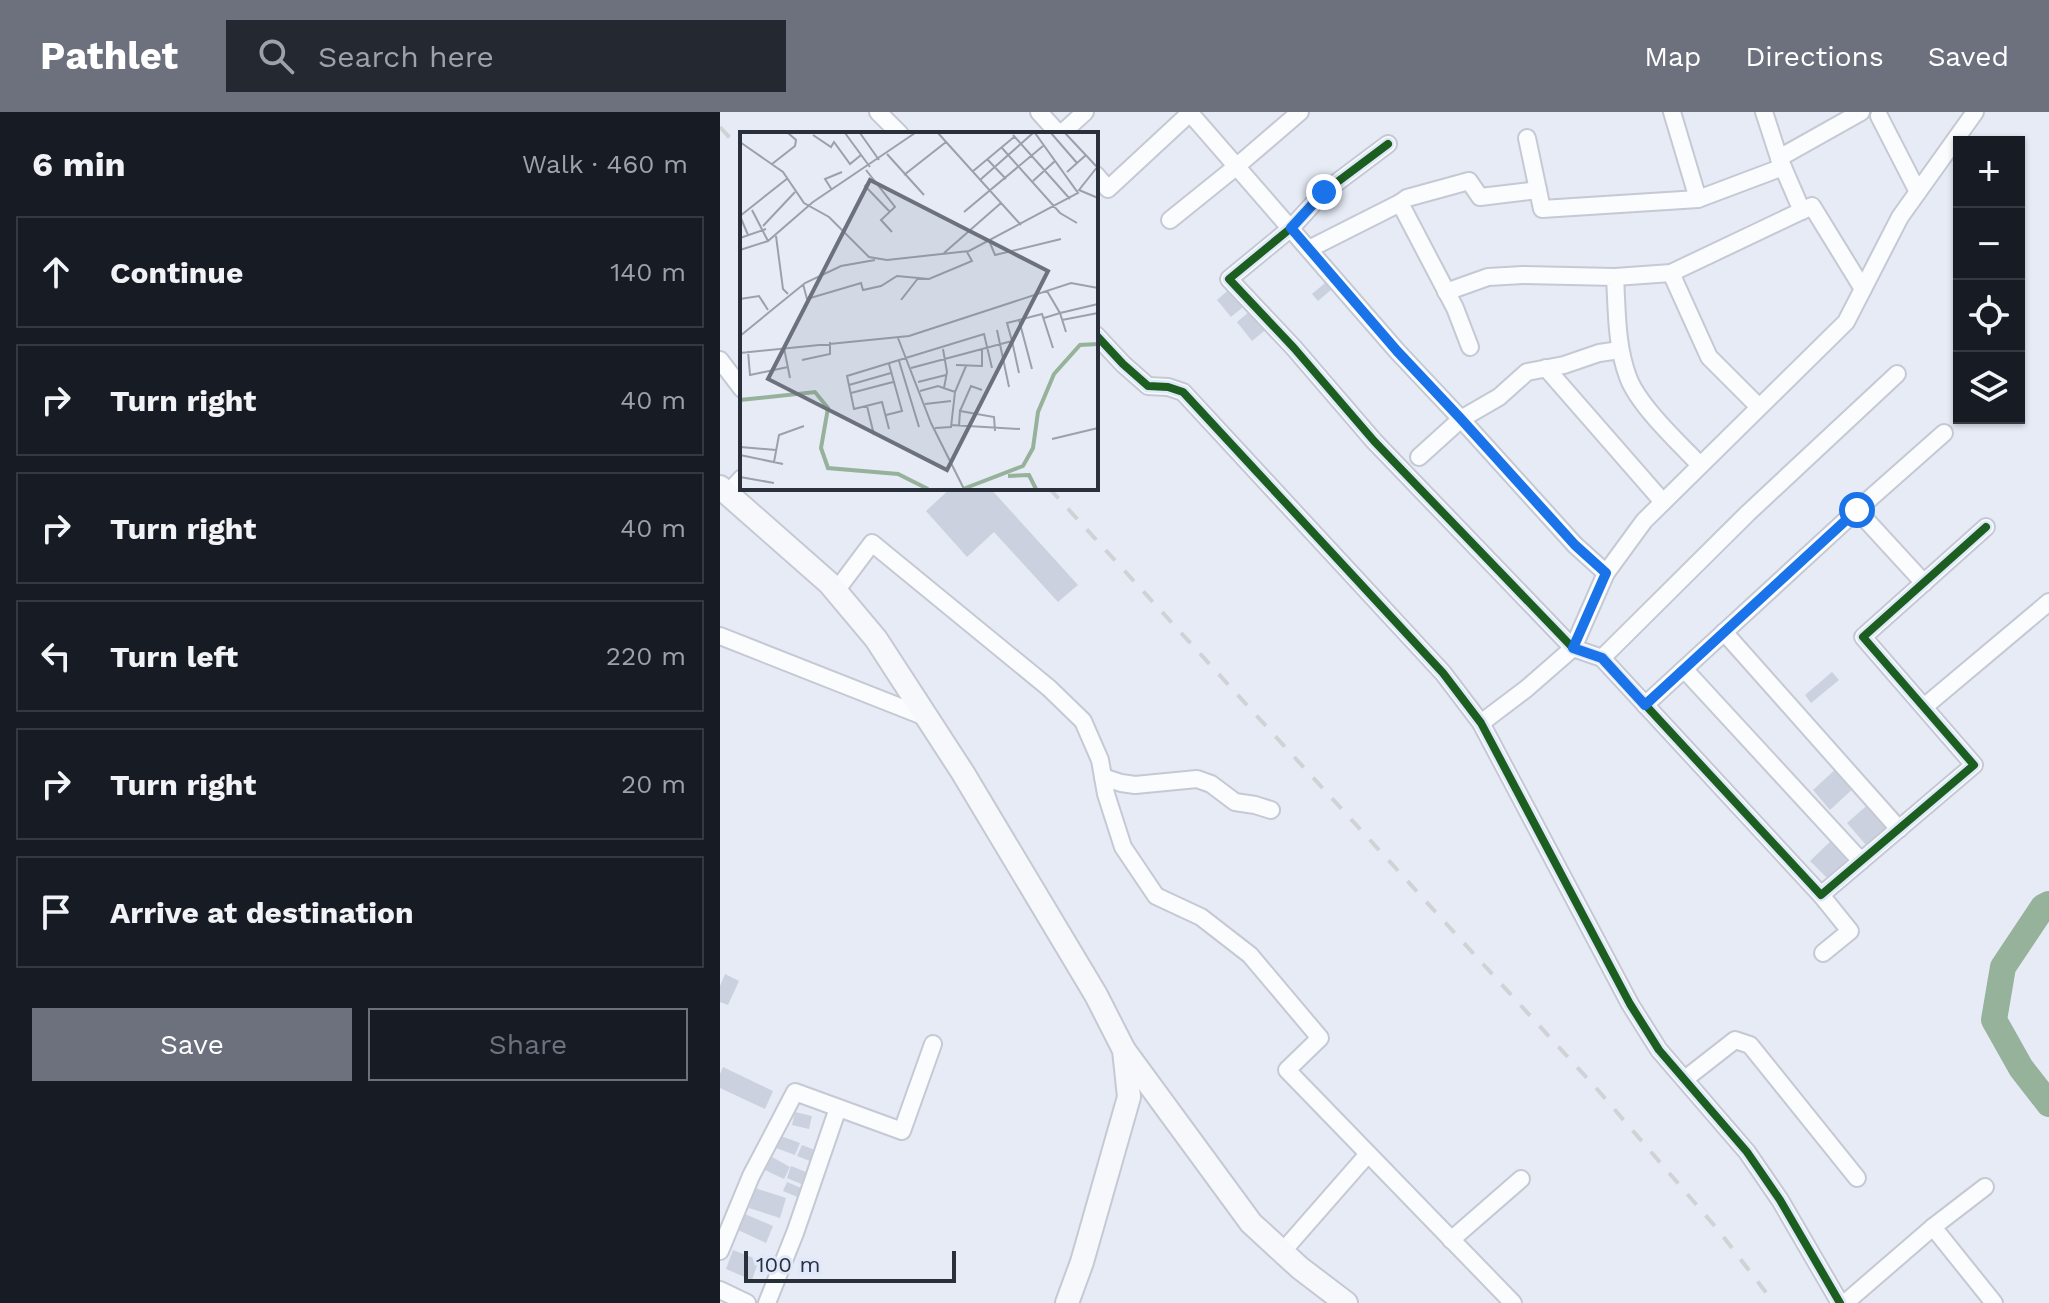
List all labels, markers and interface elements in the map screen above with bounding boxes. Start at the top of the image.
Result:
search box [226,20,786,92]
text: Pathlet [40,34,178,78]
icon: search [254,34,298,78]
text: Search here [318,39,494,74]
text: Map [1644,40,1701,73]
text: Directions [1745,40,1884,73]
text: Saved [1928,40,2009,73]
inset map [740,132,1098,490]
map controls [1953,136,2025,424]
button: + [1953,136,2025,208]
text: 6 min [32,144,126,184]
text: Walk · 460 m [522,149,688,179]
route end [1306,174,1342,210]
button: − [1953,208,2025,280]
icon: ahead [34,250,78,294]
text: Continue [110,255,243,290]
text: 140 m [610,257,686,287]
button: locate [1953,280,2025,352]
button: layers [1953,352,2025,424]
icon: right [34,378,78,422]
text: Turn right [110,383,256,418]
text: 40 m [620,385,686,415]
route start [1839,492,1875,528]
icon: right [34,506,78,550]
text: Turn right [110,511,256,546]
text: 40 m [620,513,686,543]
icon: left [34,634,78,678]
text: Turn left [110,639,238,674]
text: 220 m [606,641,686,671]
icon: right [34,762,78,806]
text: Turn right [110,767,256,802]
text: 20 m [621,769,686,799]
icon: arrive [34,890,78,934]
text: Arrive at destination [110,895,414,930]
button: Save [32,1008,352,1081]
button: Share [368,1008,688,1081]
scale bar [744,1247,956,1283]
text: 100 m [756,1252,820,1277]

